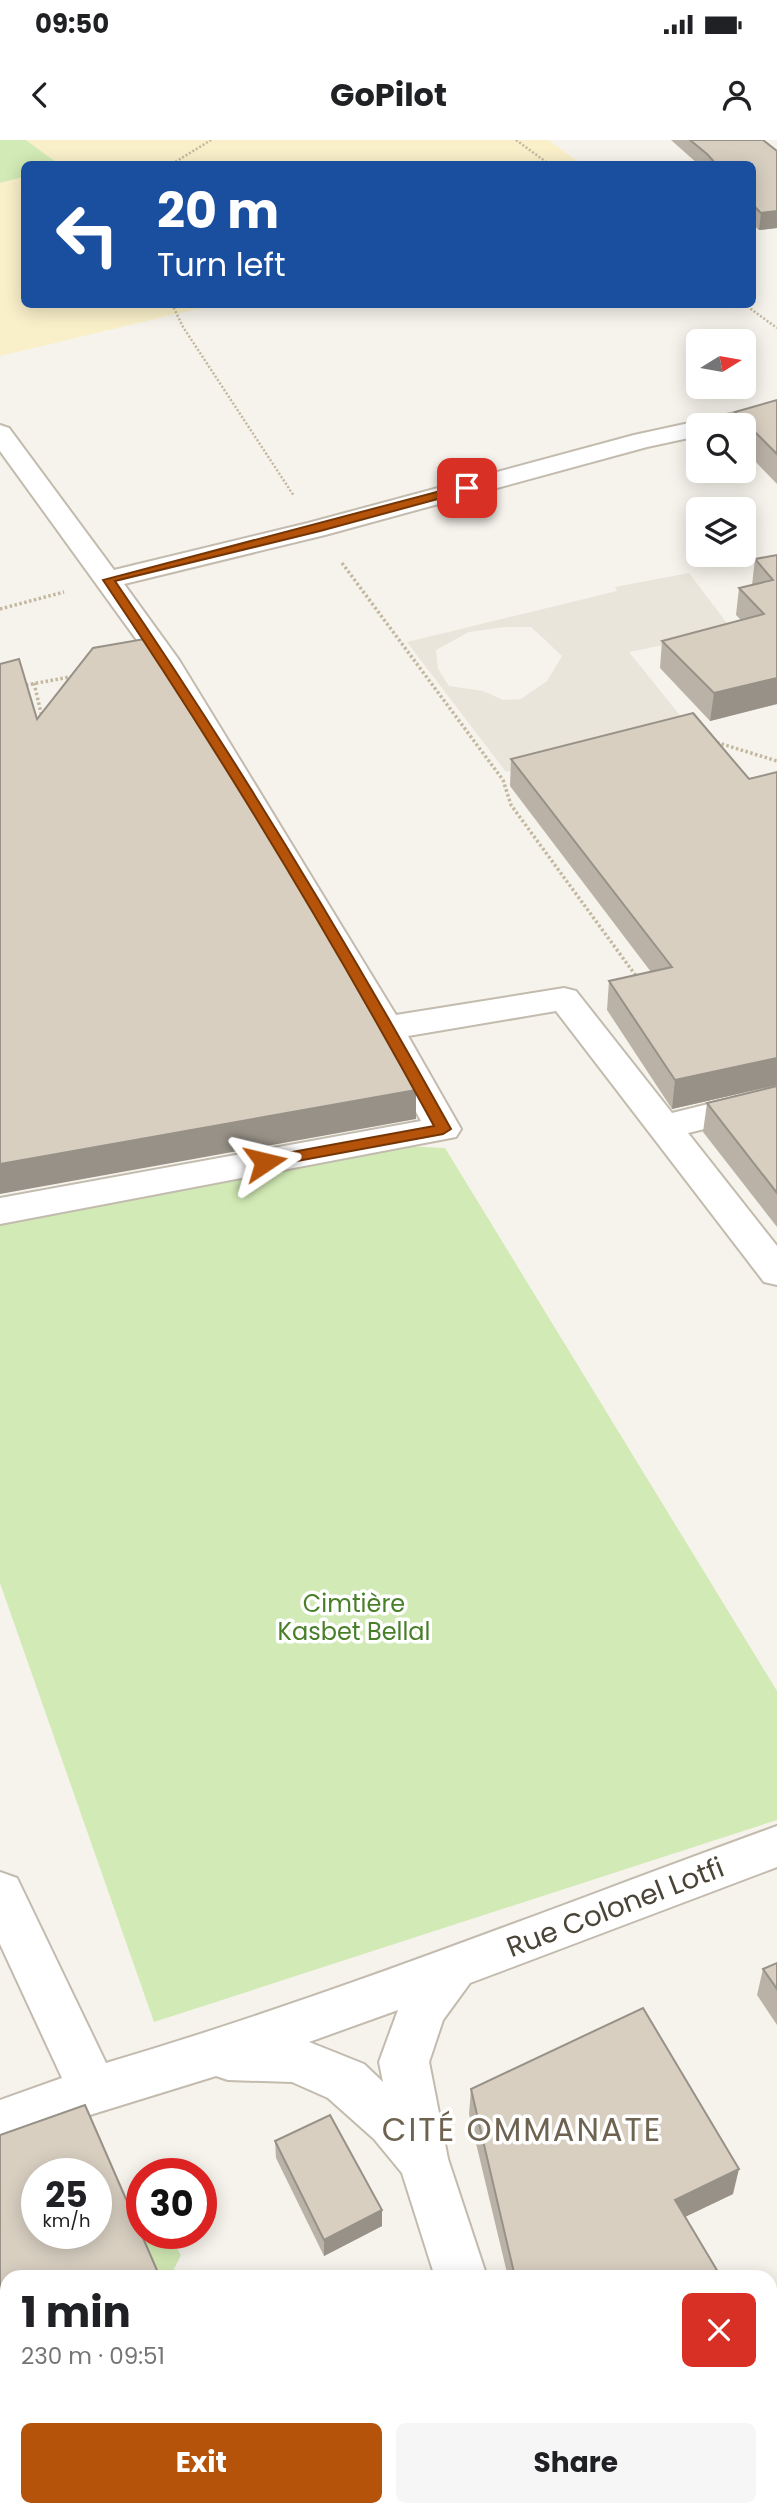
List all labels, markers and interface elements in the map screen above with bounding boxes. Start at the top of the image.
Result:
text: 09:50 [35,6,109,42]
text: GoPilot [330,72,447,117]
icon: back [21,76,59,114]
icon: person [718,76,756,114]
text: 20 m [157,177,279,245]
icon: left [42,189,133,280]
text: Turn left [157,242,286,287]
north arrow [686,329,756,399]
map controls [686,329,756,567]
button: search [686,413,756,483]
pin [437,458,497,518]
icon: arrive [448,469,486,507]
button: layers [686,497,756,567]
position arrow [228,1125,302,1199]
park label: Cimtière Kasbet Bellal [278,1587,430,1648]
street label: Rue Colonel Lotfi [501,1848,730,1967]
district label: CITÉ OMMANATE [382,2107,662,2152]
speed limit sign: 30 [126,2158,217,2249]
text: 25 [45,2170,88,2219]
text: km/h [43,2208,90,2233]
text: 1 min [21,2283,131,2342]
button: close [682,2293,756,2367]
text: 230 m · 09:51 [21,2340,165,2372]
button: Exit [21,2423,382,2503]
button: Share [396,2423,756,2503]

